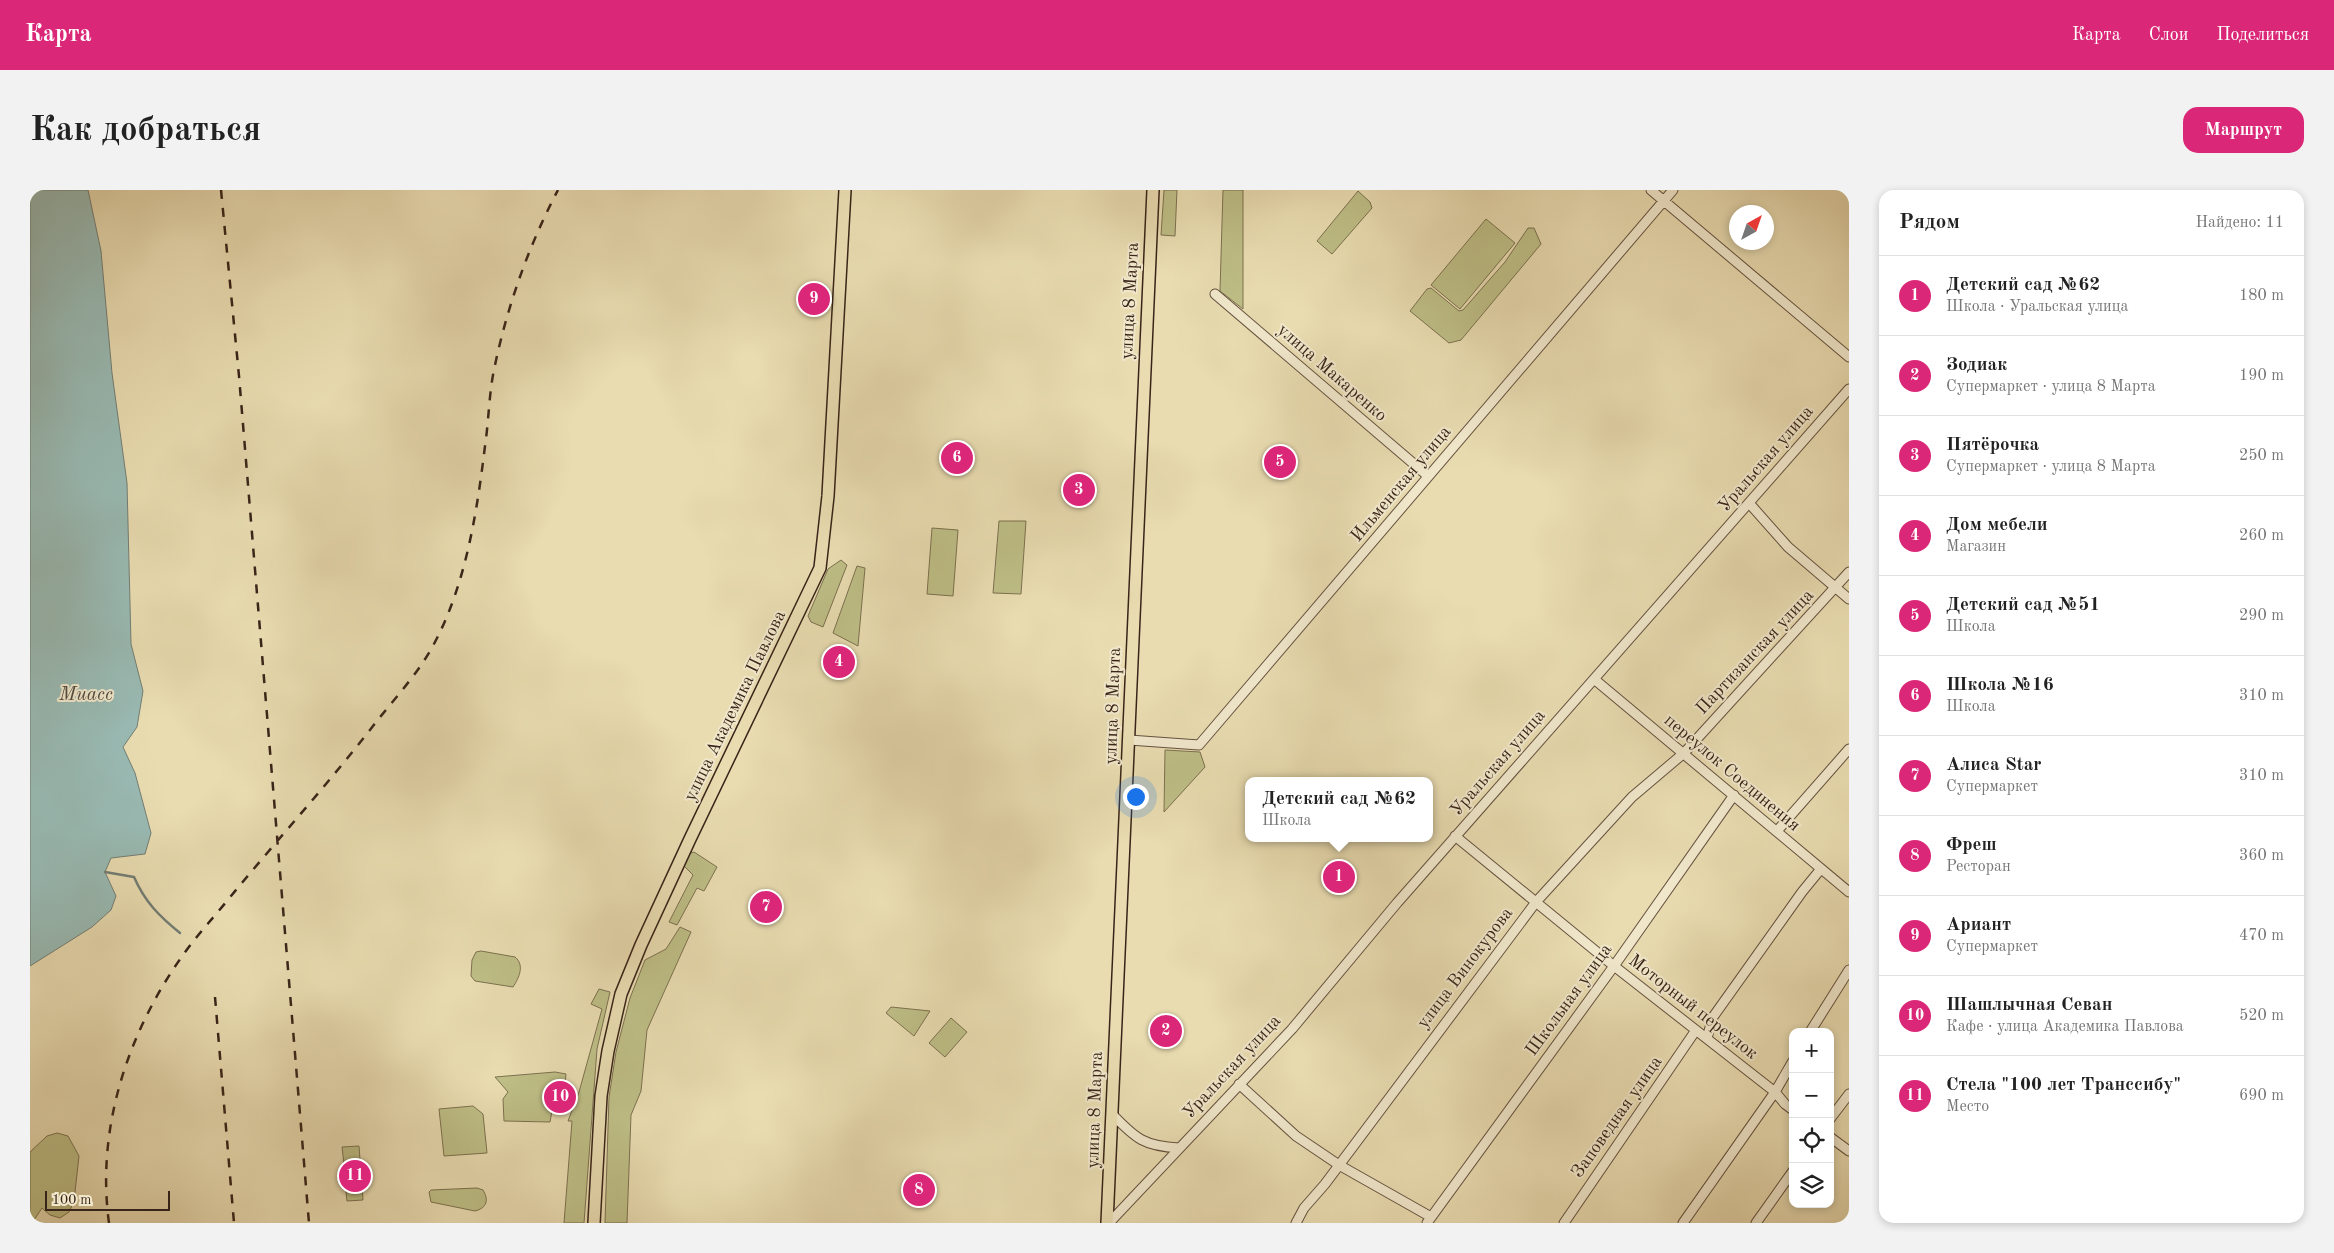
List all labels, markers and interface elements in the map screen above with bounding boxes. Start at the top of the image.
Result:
text: Карта [25,23,92,47]
text: Карта [2072,26,2121,44]
text: Слои [2149,26,2188,44]
text: Поделиться [2216,26,2309,44]
button: Маршрут [2183,107,2304,153]
text: Как добраться [30,113,261,148]
north arrow [1729,205,1774,250]
text: Рядом [1899,212,1960,233]
text: Найдено: 11 [2195,215,2284,231]
street label: улица 8 Марта [1118,242,1142,360]
text: Детский сад №62 [1946,276,2100,295]
pin: 9 [798,280,830,318]
text: 1 [1910,288,1920,304]
text: 180 m [2239,288,2284,304]
text: Школа · Уральская улица [1946,299,2128,315]
street label: улица Макаренко [1274,321,1390,425]
text: Зодиак [1946,356,2007,375]
text: 2 [1910,368,1920,384]
text: 190 m [2239,368,2284,384]
text: Супермаркет · улица 8 Марта [1946,379,2156,395]
street label: Уральская улица [1715,402,1817,516]
street label: Ильменская улица [1347,423,1455,545]
text: Пятёрочка [1946,436,2039,455]
pin: 6 [941,439,973,477]
pin: 5 [1264,443,1296,481]
text: 3 [1910,448,1920,464]
text: 250 m [2239,448,2284,464]
text: Супермаркет · улица 8 Марта [1946,459,2156,475]
pin: 3 [1063,471,1095,509]
text: Дом мебели [1946,516,2048,535]
text: 4 [1910,528,1920,544]
text: 260 m [2239,528,2284,544]
text: Магазин [1946,539,2006,555]
street label: Партизанская улица [1693,586,1817,718]
text: Детский сад №51 [1946,596,2100,615]
street label: улица Академика Павлова [681,608,789,804]
text: 5 [1910,608,1920,624]
text: 290 m [2239,608,2284,624]
text: Школа [1946,619,1996,635]
pin: 4 [823,643,855,681]
street label: улица 8 Марта [1102,647,1124,765]
text: Школа №16 [1946,676,2054,695]
water label: Миасс [58,686,113,705]
text: 6 [1910,688,1920,704]
text: 310 m [2239,688,2284,704]
text: Школа [1946,699,1996,715]
street label: Уральская улица [1447,706,1549,820]
street label: переулок Соединения [1661,711,1803,835]
text: Алиса Star [1946,756,2042,775]
text: 7 [1910,768,1920,784]
text: 310 m [2239,768,2284,784]
popup [1245,777,1433,842]
text: Супермаркет [1946,779,2038,795]
your location [1123,784,1149,810]
text: Детский сад №62 [1262,790,1416,809]
text: Школа [1262,813,1311,829]
text: Фреш [1946,836,1997,855]
text: 8 [1910,848,1920,864]
text: 360 m [2239,848,2284,864]
pin: 1 [1323,858,1355,896]
text: Ресторан [1946,859,2011,875]
pin: 7 [750,888,782,926]
street label: улица Винокурова [1414,904,1516,1032]
text: Ариант [1946,916,2011,935]
text: 9 [1910,928,1920,944]
text: 470 m [2239,928,2284,944]
text: Супермаркет [1946,939,2038,955]
street label: Школьная улица [1522,941,1616,1059]
street label: Моторный переулок [1625,951,1761,1063]
text: Шашлычная Севан [1946,996,2112,1015]
text: 10 [1906,1008,1924,1024]
text: 520 m [2239,1008,2284,1024]
pin: 2 [1150,1012,1182,1050]
street label: Уральская улица [1180,1012,1284,1122]
text: Кафе · улица Академика Павлова [1946,1019,2184,1035]
map controls [1789,1028,1834,1208]
button: + [1789,1028,1834,1073]
street label: улица 8 Марта [1084,1051,1106,1169]
street label: Заповедная улица [1568,1053,1666,1181]
button: − [1789,1073,1834,1118]
text: Стела "100 лет Транссибу" [1946,1076,2181,1095]
pin: 10 [544,1078,576,1116]
text: 11 [1906,1088,1924,1104]
text: 690 m [2239,1088,2284,1104]
text: Место [1946,1099,1989,1115]
button: locate [1789,1118,1834,1163]
pin: 11 [339,1157,371,1195]
button: layers [1789,1163,1834,1208]
pin: 8 [903,1171,935,1209]
scale bar [45,1188,170,1211]
text: 100 m [52,1193,91,1207]

